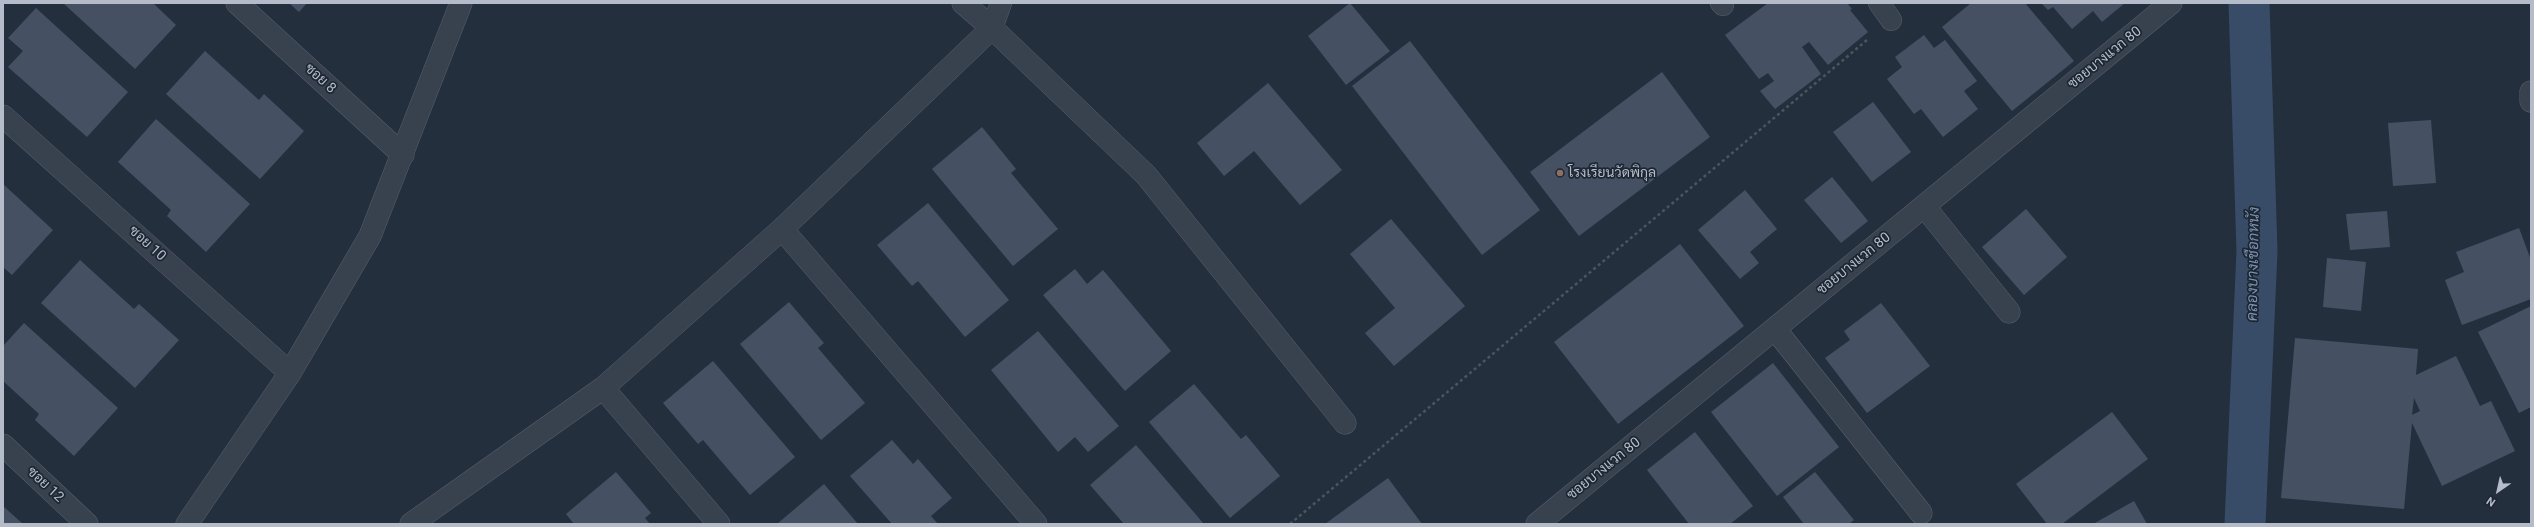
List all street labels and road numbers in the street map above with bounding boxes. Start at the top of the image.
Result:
street label: ซอยบางแวก 80 [2065,23,2145,93]
street label: ซอย 8 [301,61,339,97]
street label: ซอย 10 [125,223,169,265]
street label: ซอยบางแวก 80 [1814,229,1894,299]
street label: ซอยบางแวก 80 [1564,434,1644,504]
street label: ซอย 12 [23,464,67,506]

